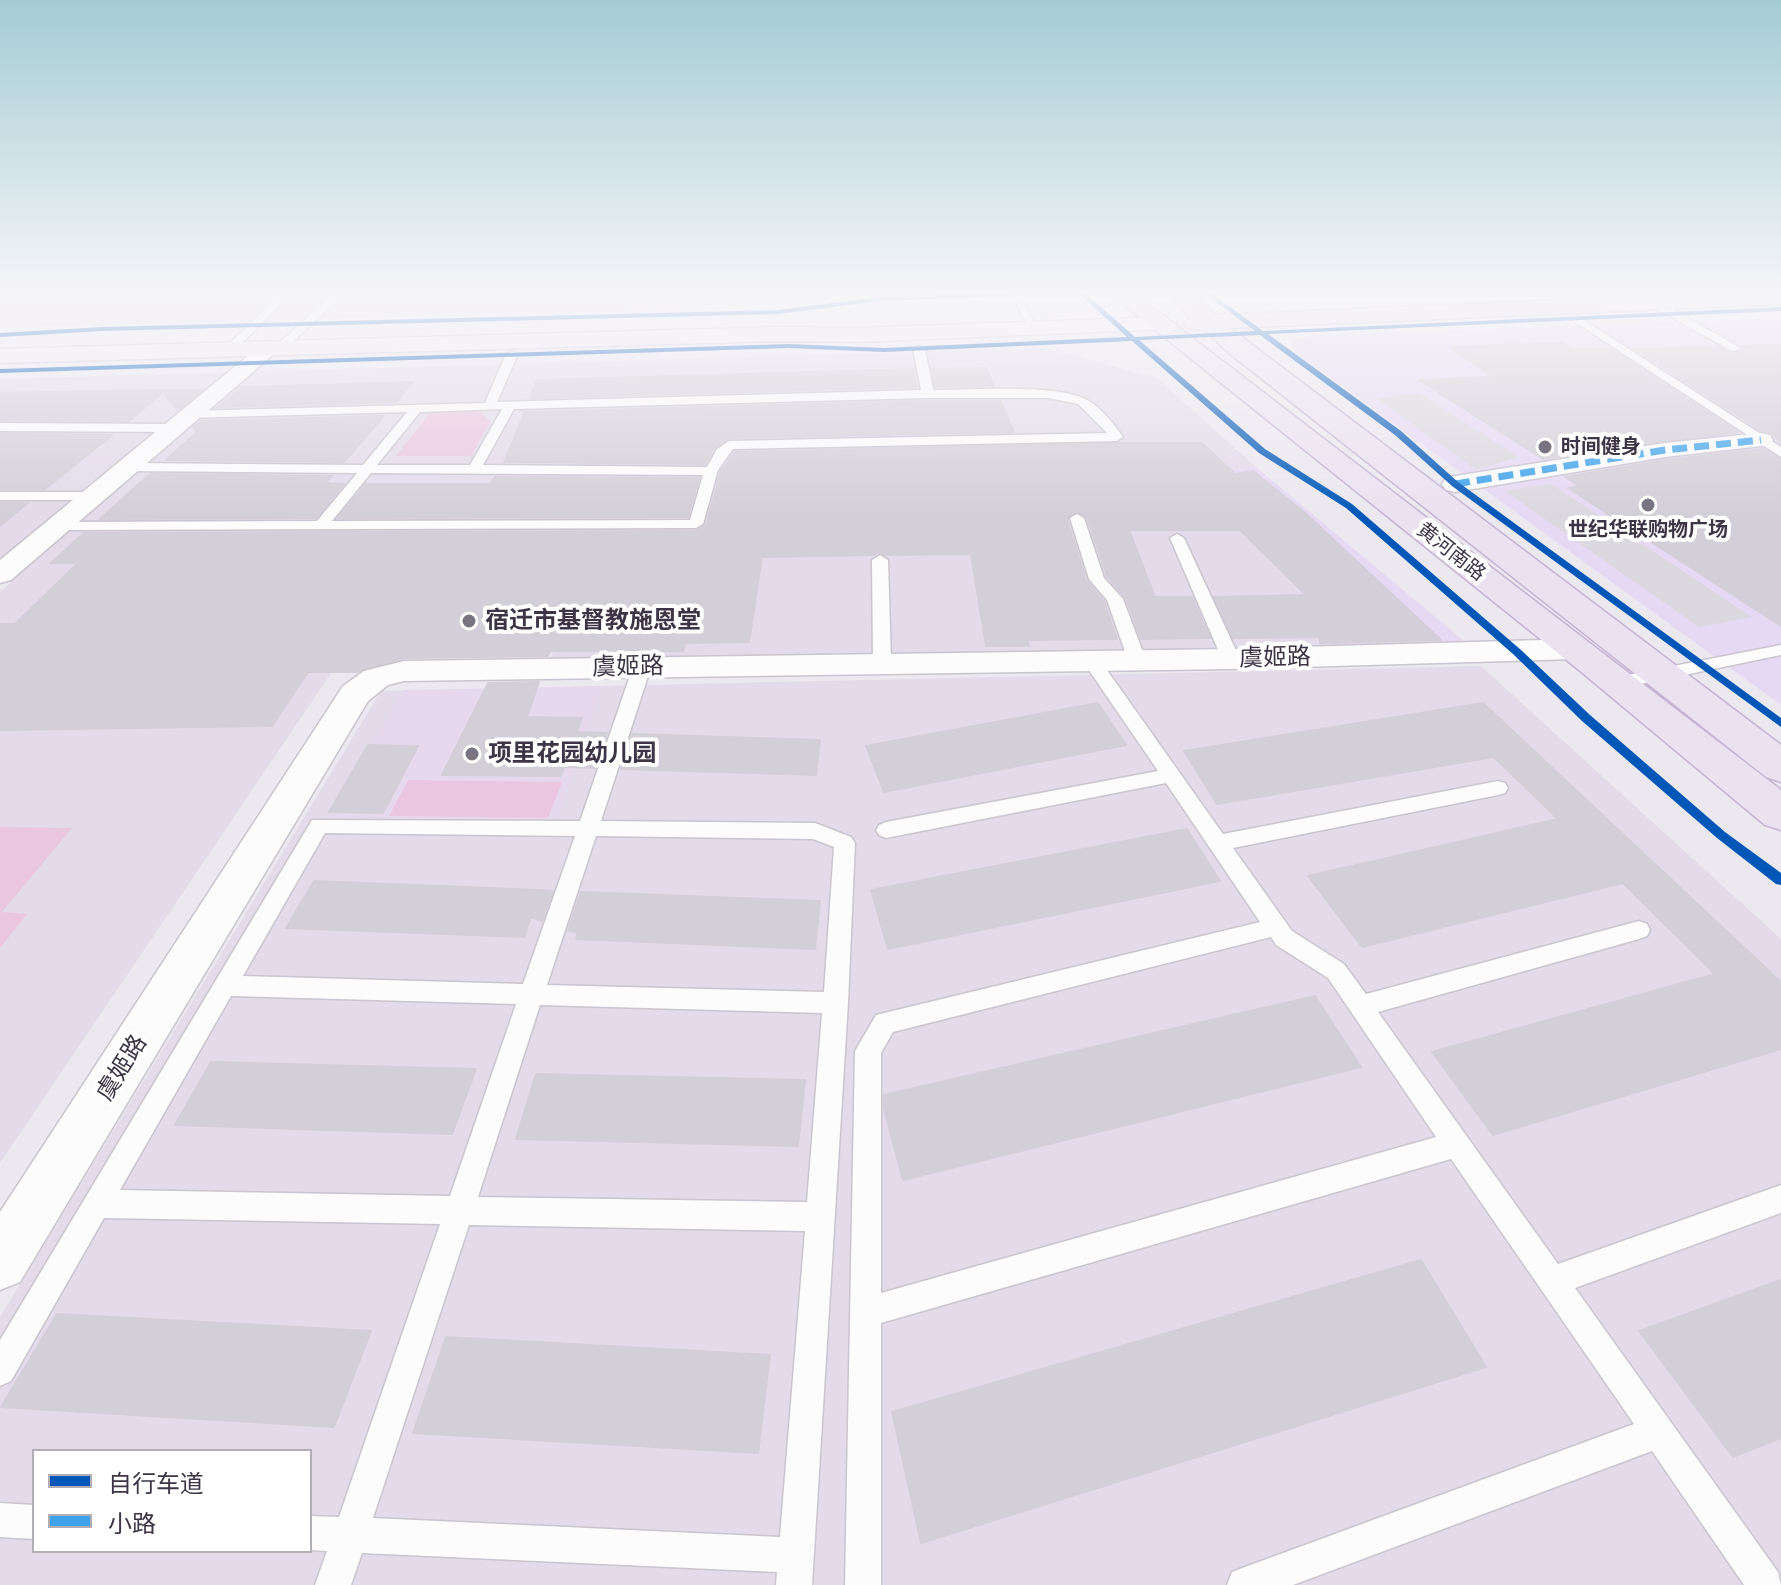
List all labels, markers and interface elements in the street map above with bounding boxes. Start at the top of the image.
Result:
place label: 时间健身 [1561,435,1641,459]
marker: 时间健身 [1536,438,1554,456]
marker: 世纪华联购物广场 [1639,496,1657,514]
street label: 黄河南路 [1412,518,1490,586]
place label: 世纪华联购物广场 [1568,518,1728,542]
place label: 宿迁市基督教施恩堂 [485,607,701,635]
marker: 宿迁市基督教施恩堂 [460,612,478,630]
street label: 虞姬路 [1239,643,1311,673]
street label: 虞姬路 [592,652,664,682]
place label: 项里花园幼儿园 [488,740,656,768]
marker: 项里花园幼儿园 [463,745,481,763]
street label: 虞姬路 [91,1030,153,1106]
legend [32,1449,312,1553]
text: 自行车道 [108,1469,204,1498]
text: 小路 [108,1509,156,1538]

